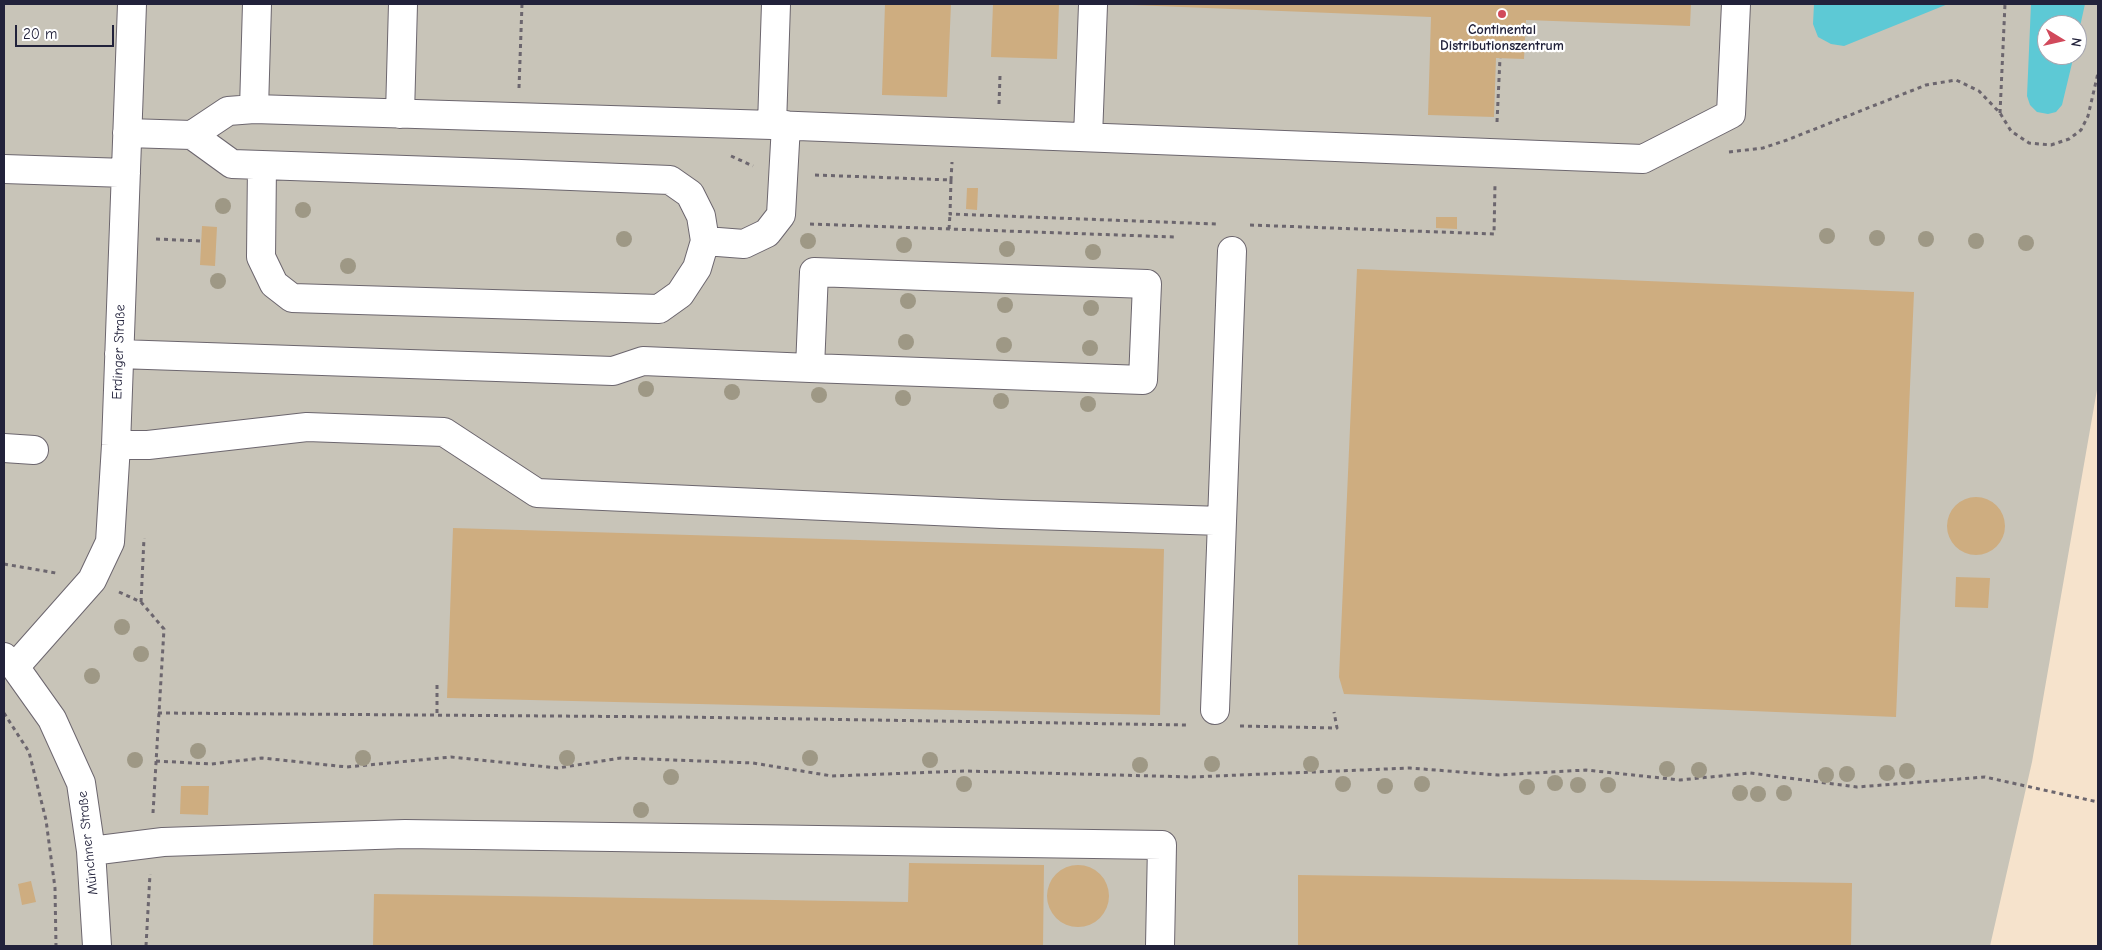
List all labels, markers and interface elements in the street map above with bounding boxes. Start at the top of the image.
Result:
marker: Continental Distributionszentrum [1496,8,1508,20]
scale bar [18,15,116,47]
north arrow [2037,15,2087,65]
place label: Continental Distributionszentrum [1440,22,1564,54]
text: 20 m [23,25,57,43]
text: N [2067,36,2085,48]
street label: Erdinger Straße [109,304,129,400]
street label: Münchner Straße [74,790,102,896]

